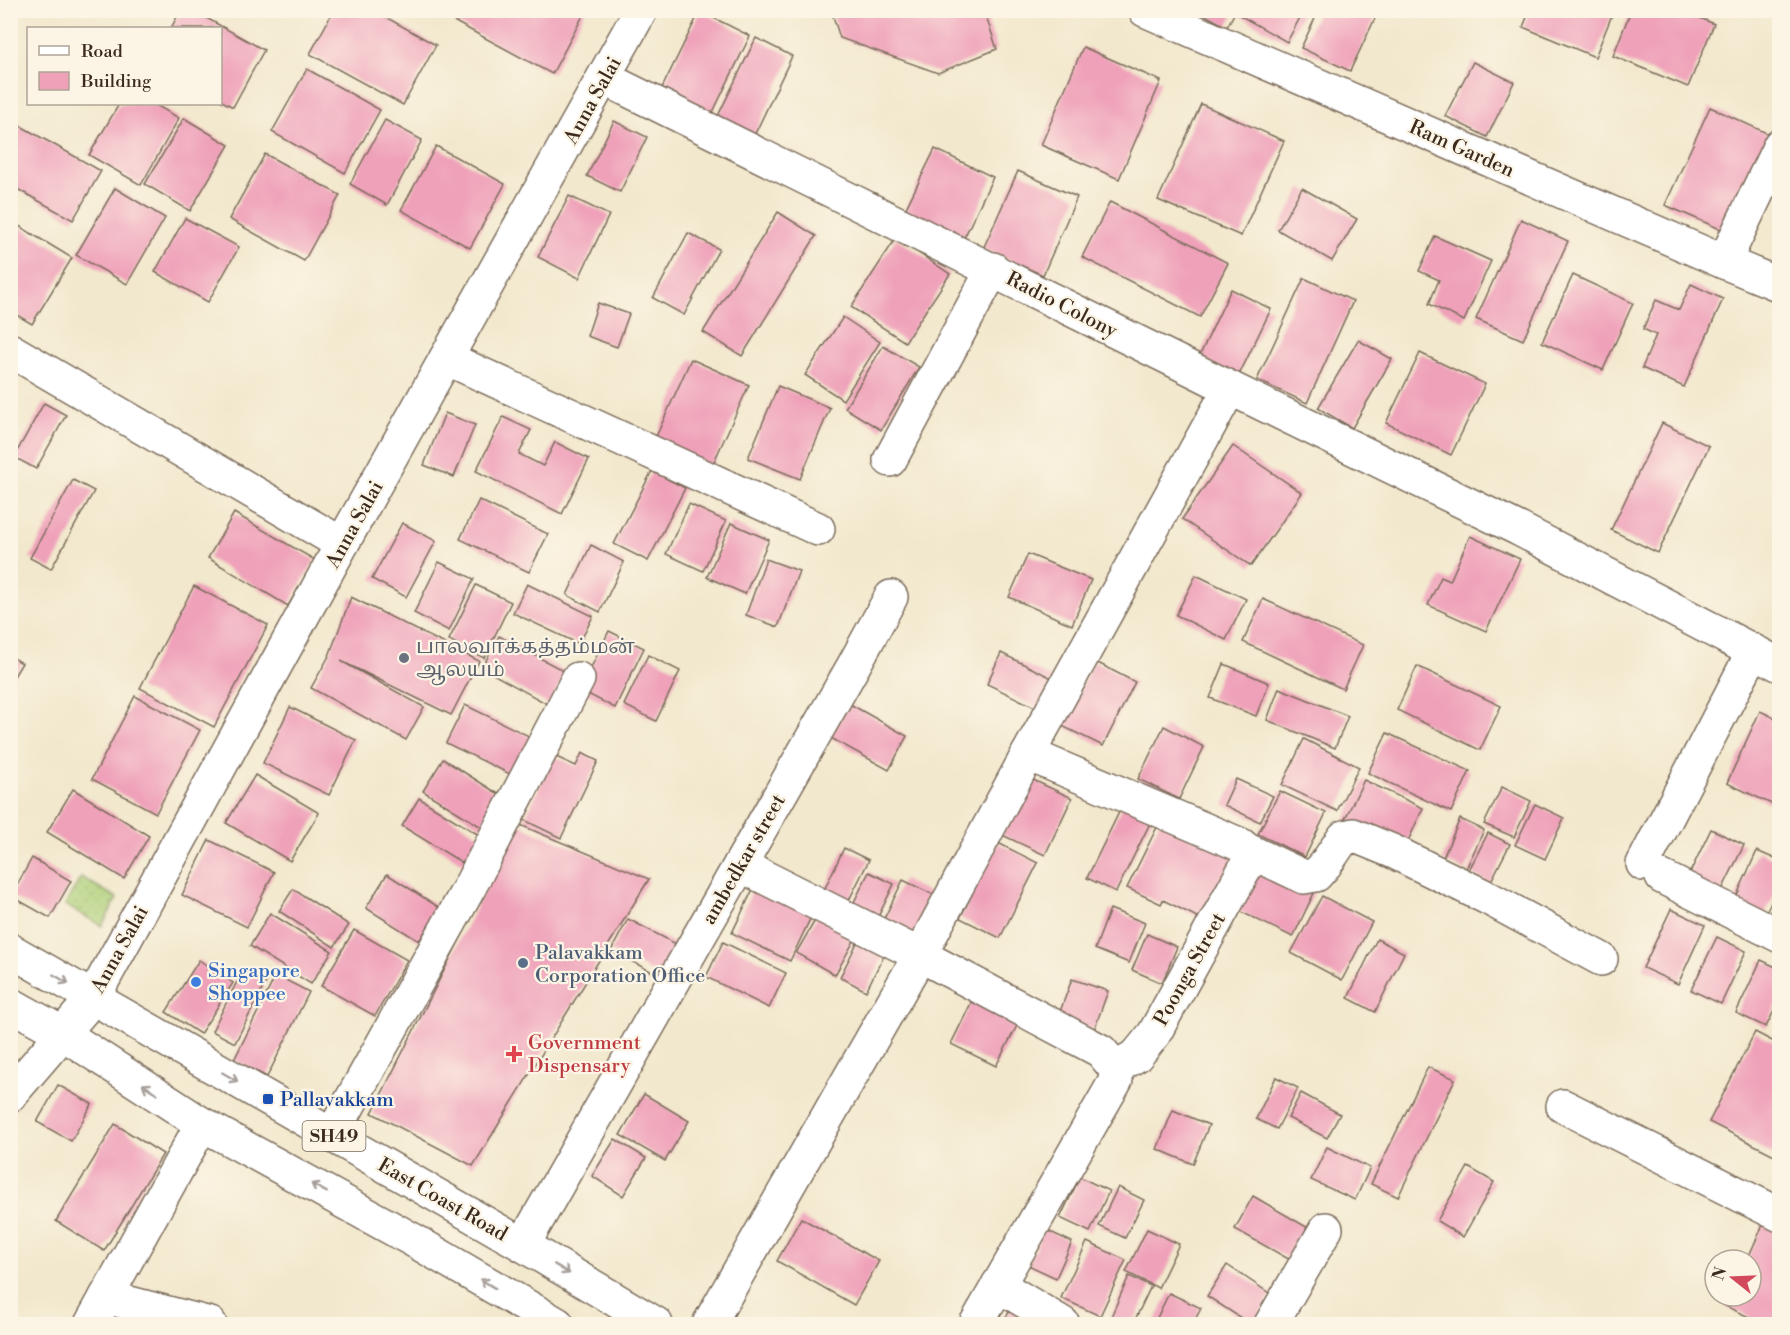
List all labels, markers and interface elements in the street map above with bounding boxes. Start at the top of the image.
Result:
legend [27,27,222,105]
text: Road [81,40,124,63]
street label: Anna Salai [559,52,628,150]
text: Building [80,70,152,93]
street label: Ram Garden [1405,115,1518,184]
street label: Radio Colony [1002,267,1121,344]
street label: Anna Salai [321,476,390,574]
place label: பாலவாக்கத்தம்மன் ஆலயம் [416,635,635,686]
marker: பாலவாக்கத்தம்மன் ஆலயம் [397,651,411,665]
street label: ambedkar street [697,790,792,929]
street label: Anna Salai [86,901,155,999]
street label: Poonga Street [1149,909,1232,1031]
place label: Palavakkam Corporation Office [535,941,705,989]
marker: Palavakkam Corporation Office [516,956,530,970]
place label: Singapore Shoppee [208,959,300,1007]
one-way arrow [52,974,69,986]
marker: Singapore Shoppee [189,975,203,989]
place label: Government Dispensary [528,1031,641,1079]
marker: Government Dispensary [505,1045,523,1063]
one-way arrow [221,1071,238,1083]
one-way arrow [142,1083,159,1096]
place label: Pallavakkam [280,1088,394,1113]
marker: Pallavakkam [261,1092,275,1106]
road number: SH49 [302,1121,366,1151]
street label: East Coast Road [373,1153,512,1248]
one-way arrow [310,1182,328,1193]
north arrow [1703,1248,1763,1308]
one-way arrow [553,1263,570,1275]
text: N [1708,1264,1731,1283]
one-way arrow [480,1278,497,1290]

